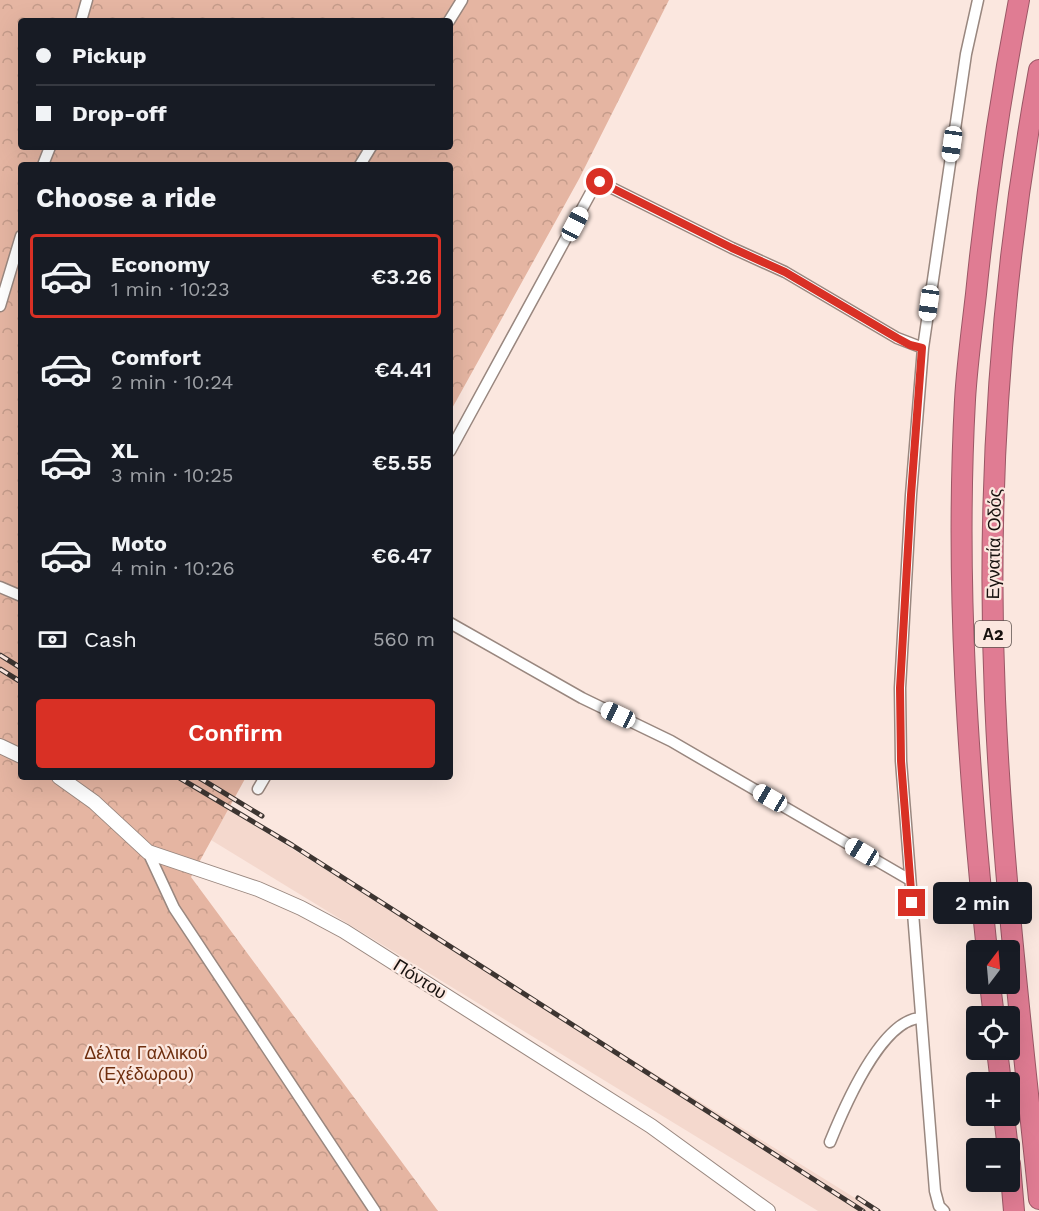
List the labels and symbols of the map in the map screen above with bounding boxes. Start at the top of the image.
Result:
car [941,125,963,163]
route start [586,168,613,195]
car [559,204,591,244]
car [918,284,940,322]
street label: Εγνατία Οδός [982,488,1005,600]
road number: Α2 [975,621,1011,647]
car [598,699,638,731]
car [750,781,790,815]
car [842,835,882,869]
callout: 2 min [933,882,1032,924]
route end [898,889,925,916]
north arrow [966,940,1020,994]
street label: Πόντου [390,954,451,1003]
park label: Δέλτα Γαλλικού (Εχέδωρου) [84,1042,208,1084]

